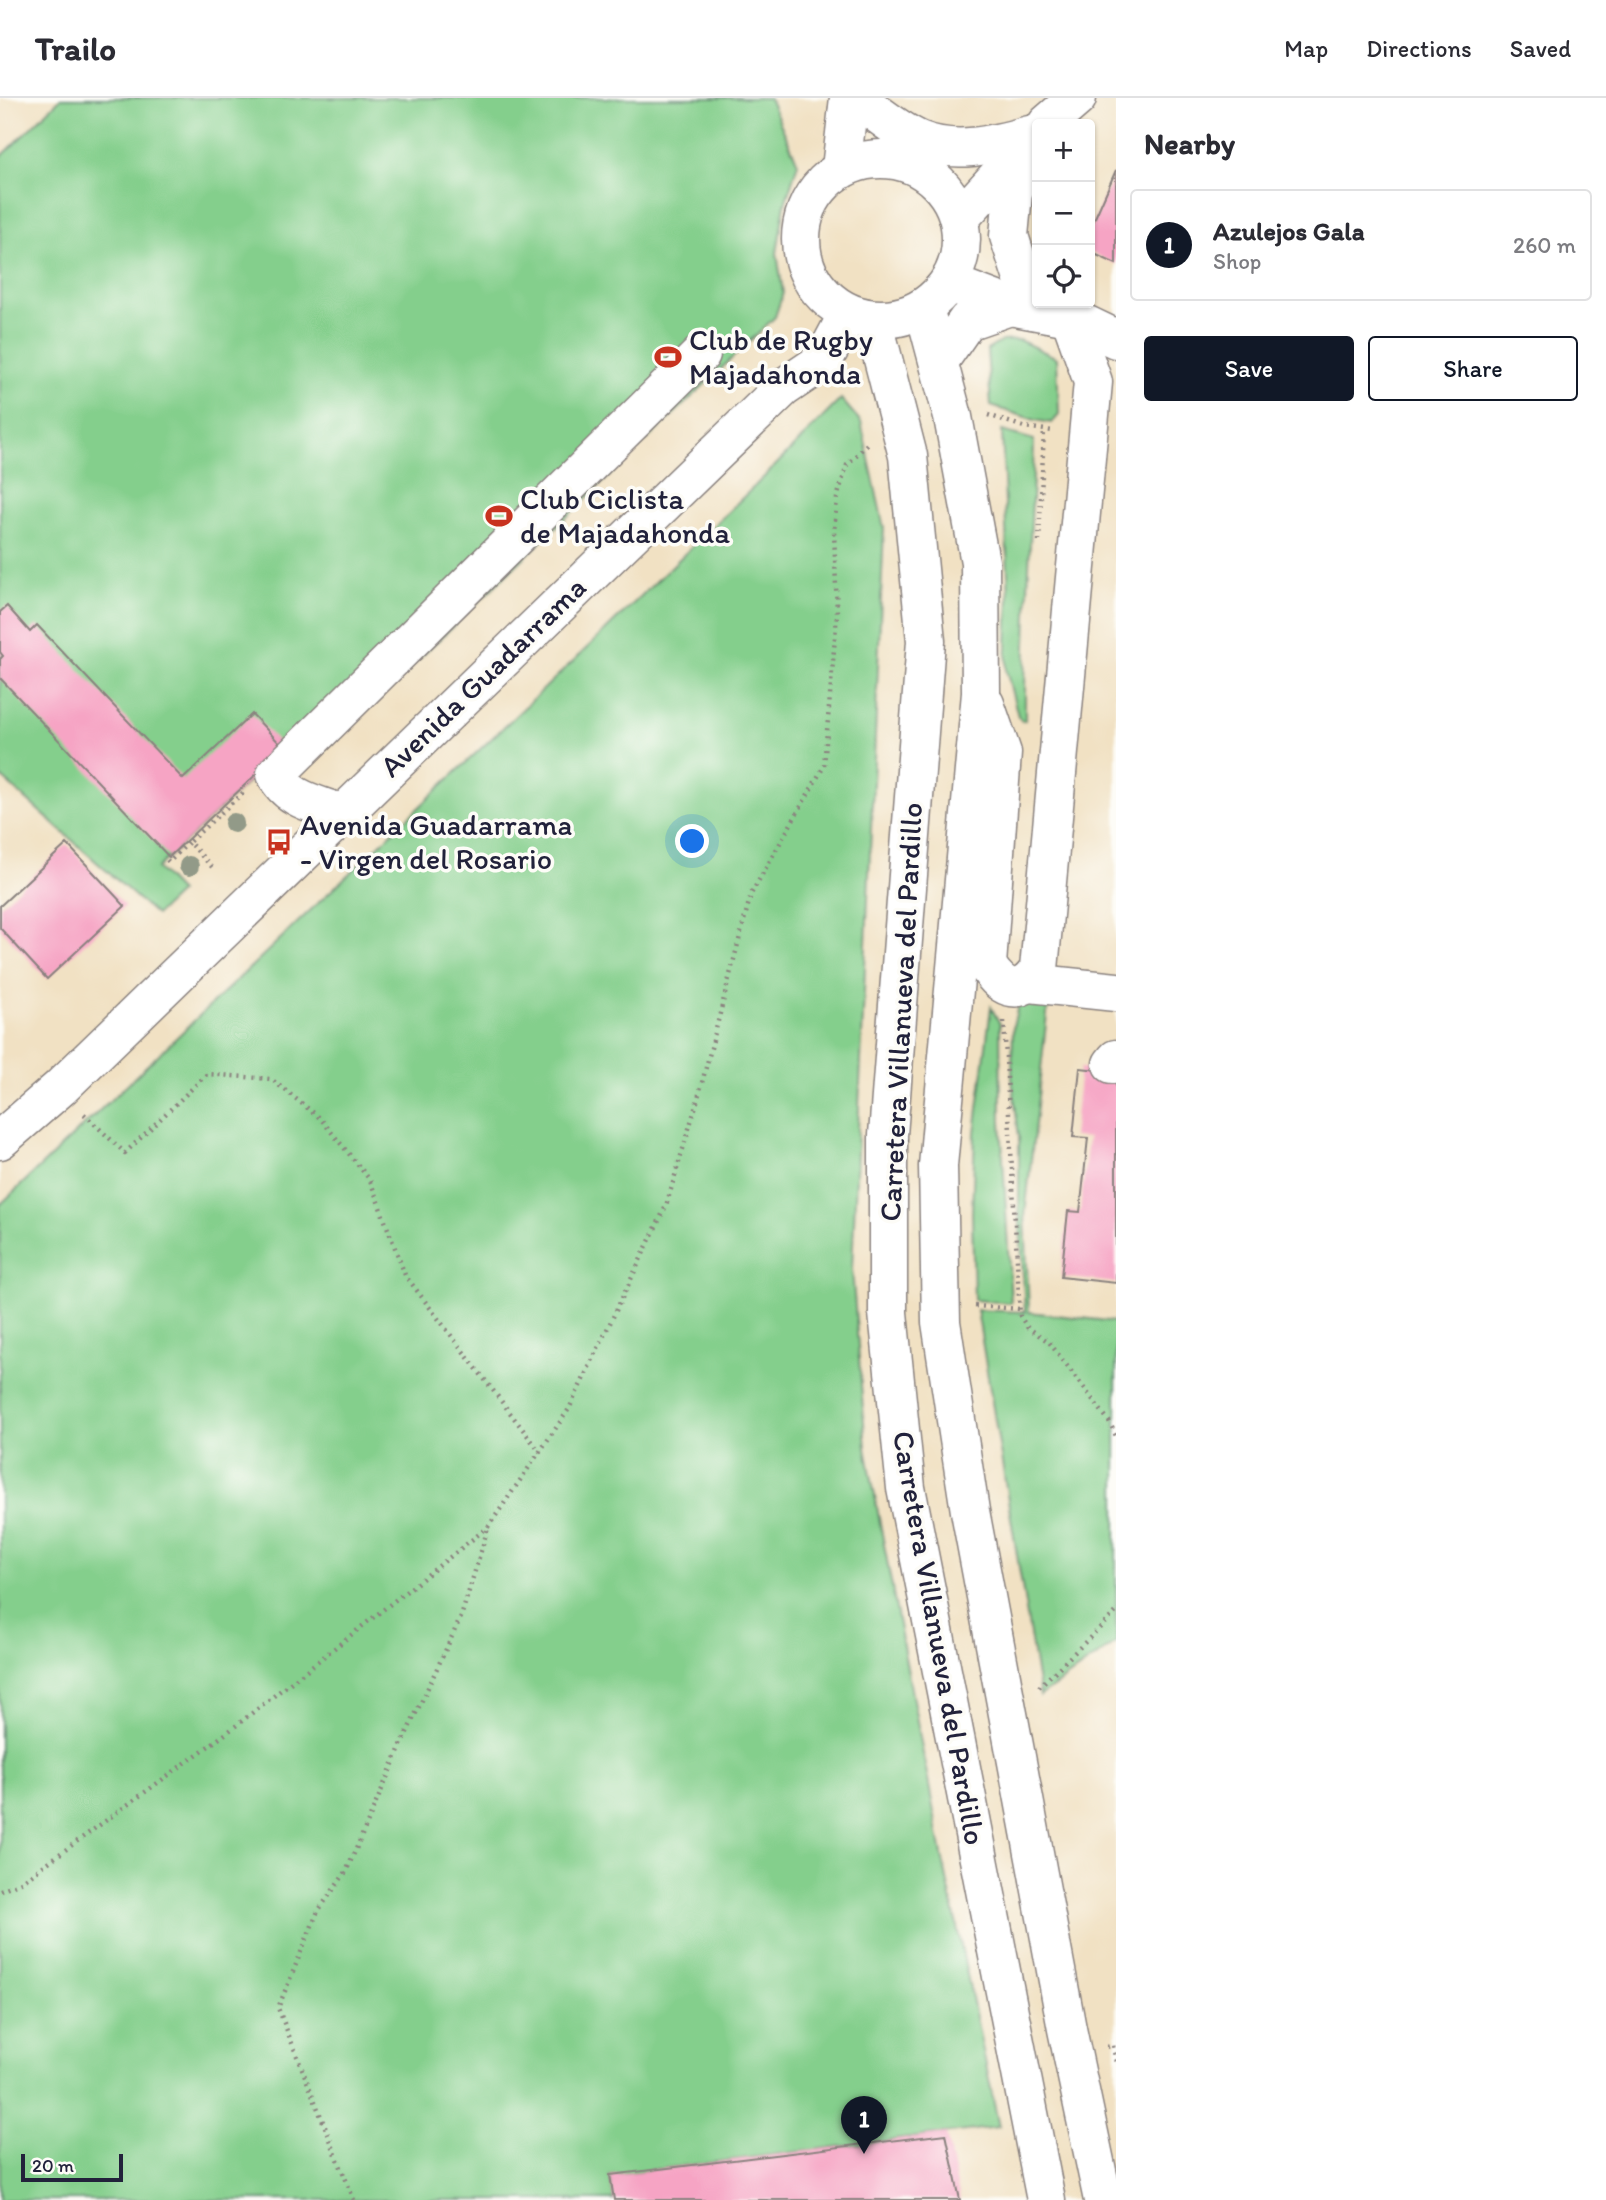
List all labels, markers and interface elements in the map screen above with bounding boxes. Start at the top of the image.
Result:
text: Trailo [35,29,116,68]
text: Map [1284,34,1328,63]
text: Directions [1366,34,1472,63]
text: Saved [1510,34,1571,63]
map controls [1032,119,1095,308]
button: + [1032,119,1095,182]
text: Nearby [1144,125,1235,162]
button: − [1032,182,1095,245]
text: Azulejos Gala [1213,215,1364,247]
text: 1 [1164,231,1174,259]
text: 260 m [1513,231,1576,259]
button: locate [1032,245,1095,308]
text: Shop [1213,247,1261,275]
place label: Club de Rugby Majadahonda [689,321,873,392]
button: Save [1144,336,1354,401]
button: Share [1368,336,1578,401]
sports icon: Club de Rugby Majadahonda [653,342,683,372]
place label: Club Ciclista de Majadahonda [520,480,730,551]
sports icon: Club Ciclista de Majadahonda [484,501,514,531]
street label: Avenida Guadarrama [372,569,594,785]
street label: Carretera Villanueva del Pardillo [871,801,930,1222]
place label: Avenida Guadarrama - Virgen del Rosario [300,806,573,877]
your location [675,824,709,858]
bus stop icon: Avenida Guadarrama - Virgen del Rosario [264,827,294,857]
street label: Carretera Villanueva del Pardillo [885,1428,994,1848]
pin: 1 [841,2096,887,2154]
scale bar [21,2151,122,2183]
text: 20 m [32,2154,74,2177]

